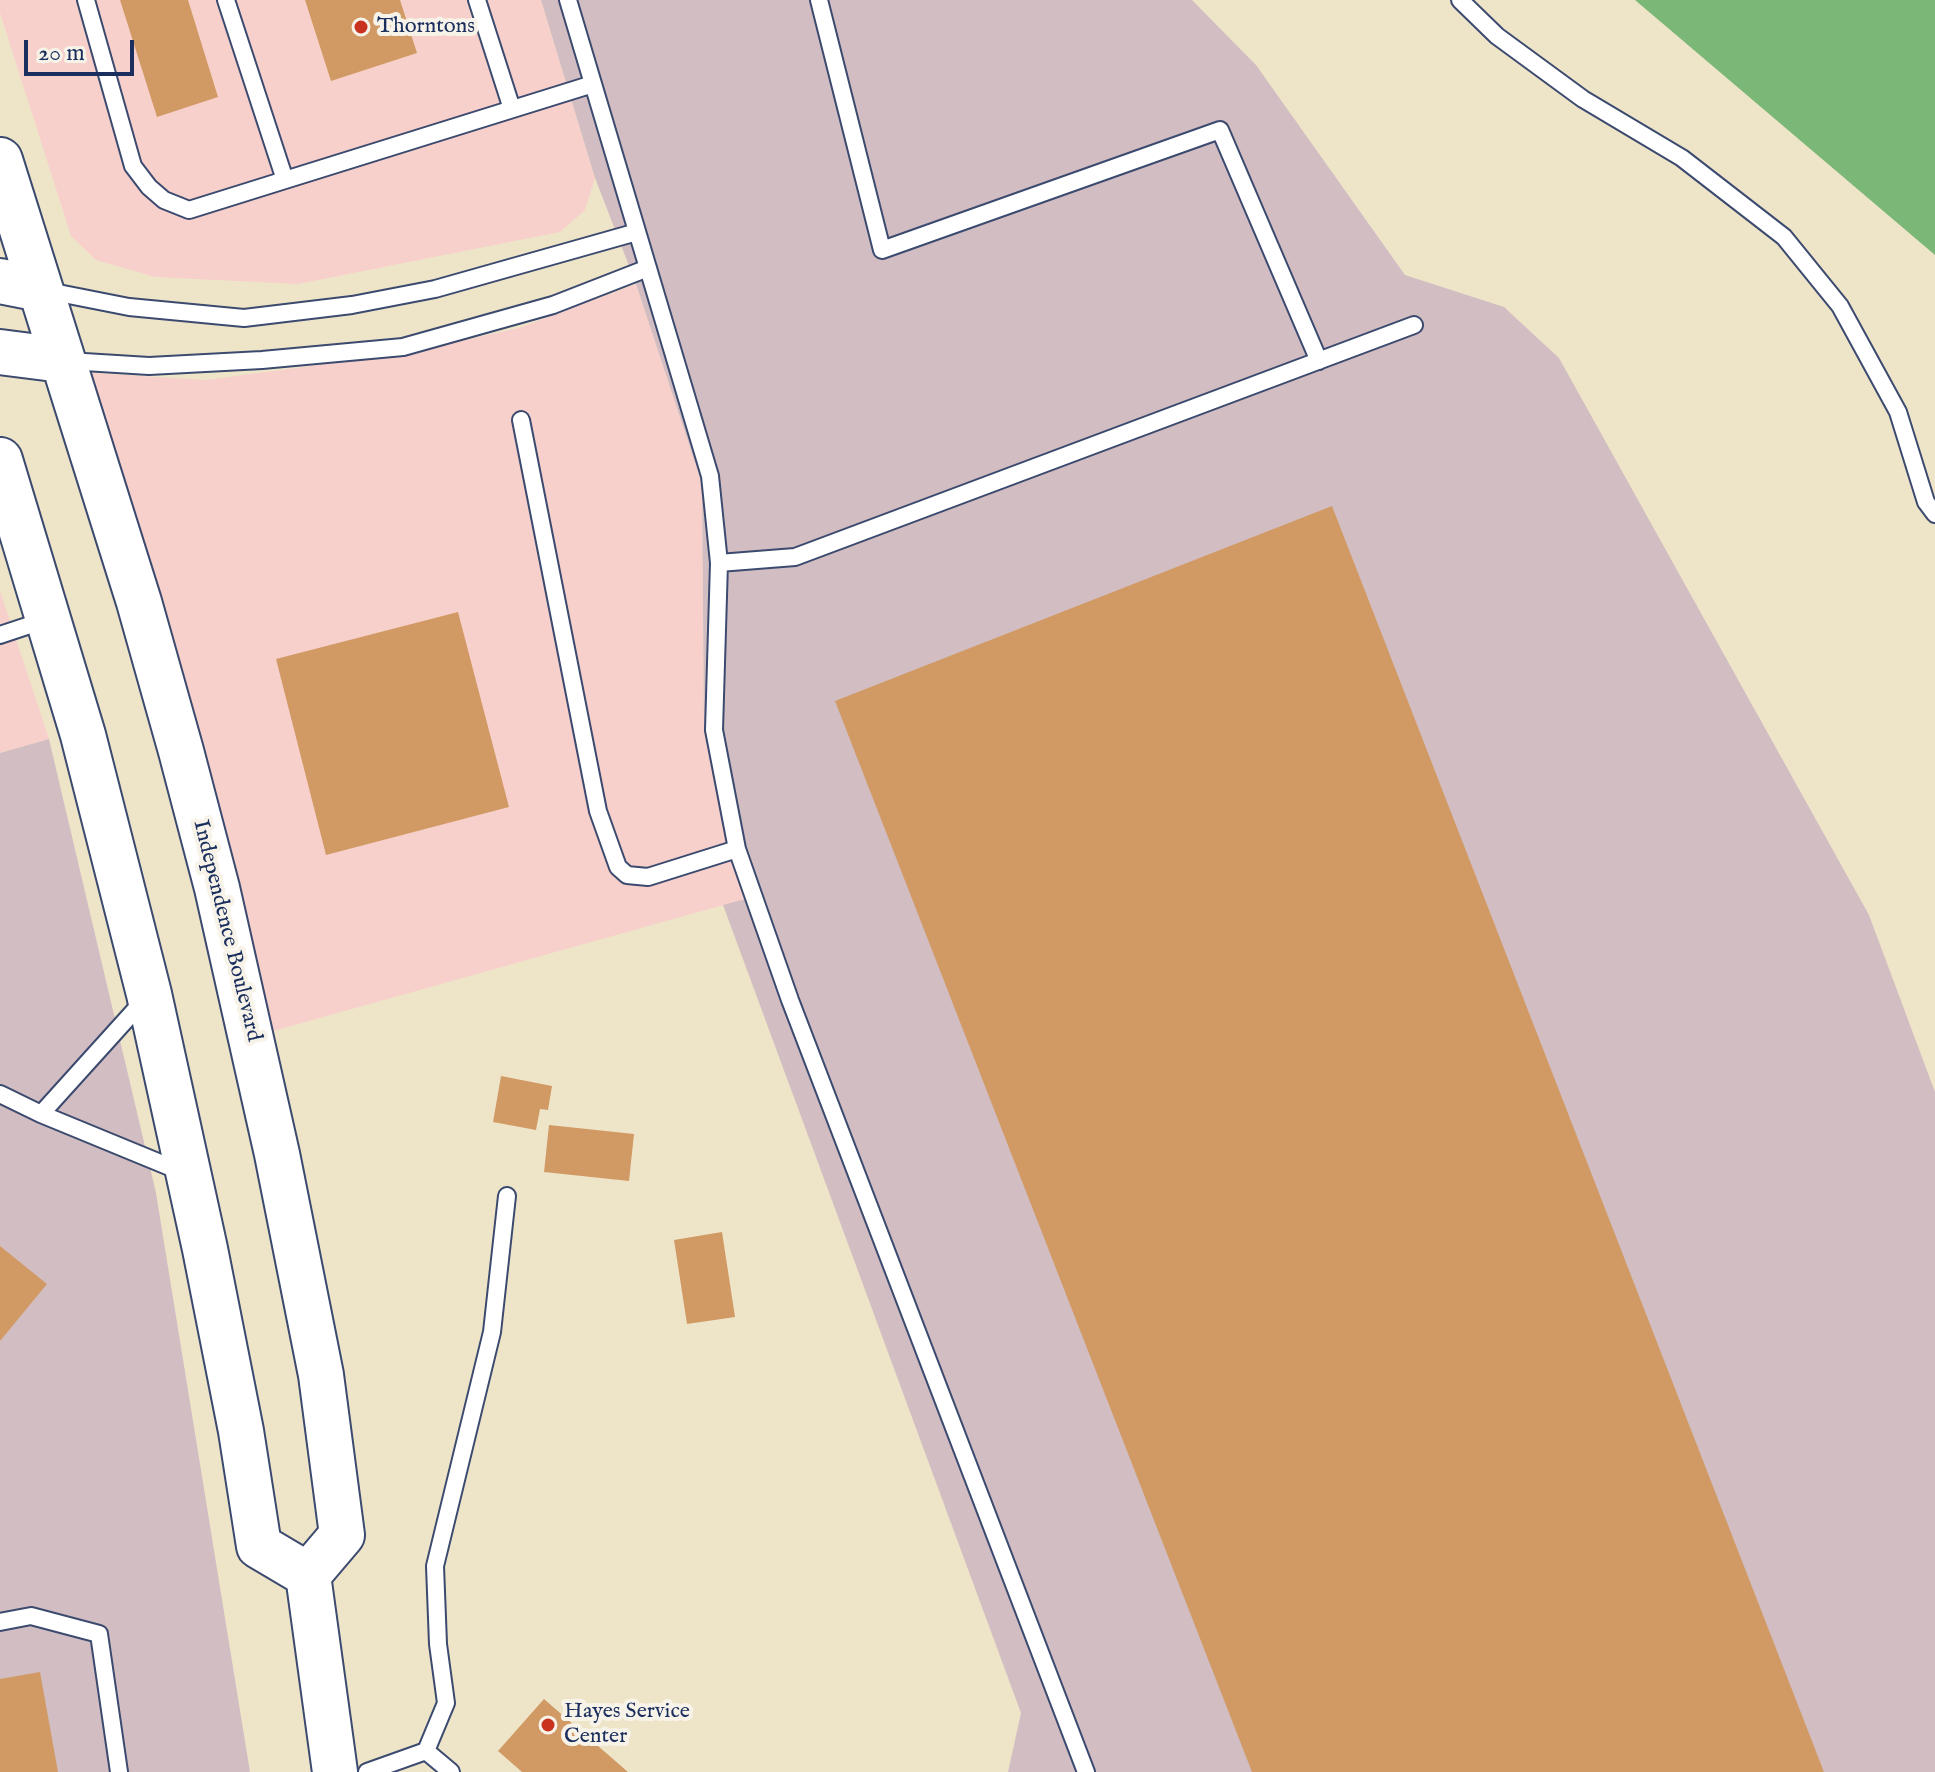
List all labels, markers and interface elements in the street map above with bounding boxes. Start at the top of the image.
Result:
place label: Thorntons [377,14,475,40]
marker: Thorntons [352,18,370,36]
scale bar [28,24,138,74]
text: 20 m [38,38,85,69]
street label: Independence Boulevard [186,817,266,1045]
place label: Hayes Service Center [564,1699,690,1750]
marker: Hayes Service Center [539,1716,557,1734]

